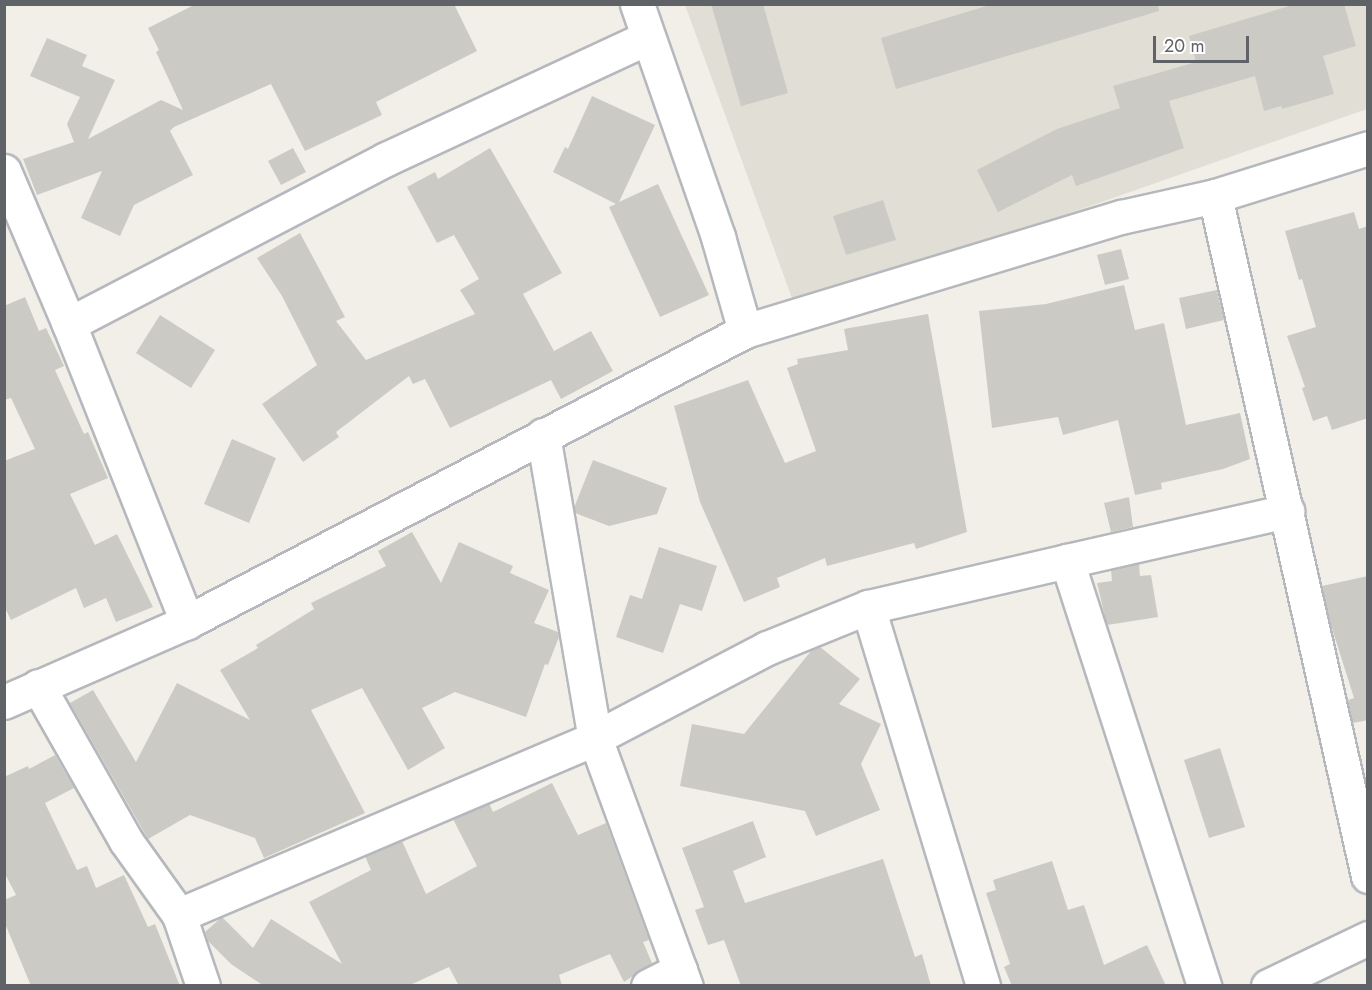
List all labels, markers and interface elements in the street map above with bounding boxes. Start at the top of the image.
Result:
scale bar [1156,24,1252,62]
text: 20 m [1164,33,1204,59]

